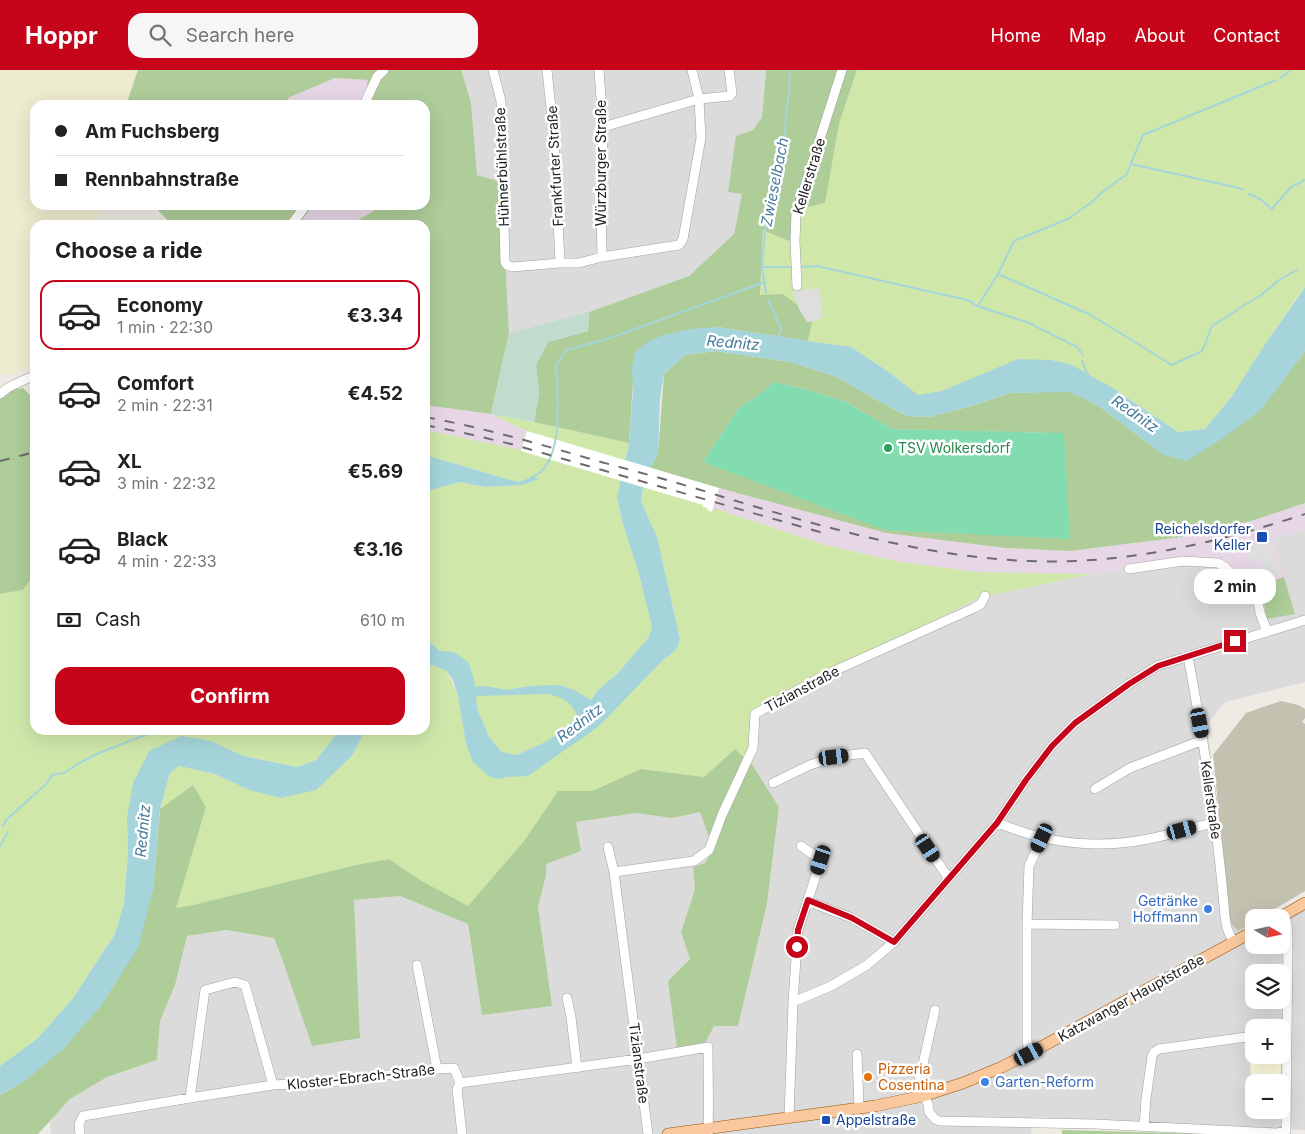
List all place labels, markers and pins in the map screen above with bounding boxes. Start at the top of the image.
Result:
place label: TSV Wolkersdorf [898,439,1010,456]
marker: TSV Wolkersdorf [882,442,894,454]
place label: Reichelsdorfer Keller [1155,520,1251,553]
marker: Reichelsdorfer Keller [1255,530,1269,544]
place label: Getränke Hoffmann [1133,892,1198,925]
marker: Getränke Hoffmann [1202,903,1214,915]
place label: Pizzeria Cosentina [878,1060,945,1093]
marker: Pizzeria Cosentina [862,1071,874,1083]
place label: Garten-Reform [995,1073,1094,1090]
marker: Garten-Reform [979,1076,991,1088]
place label: Appelstraße [836,1111,916,1128]
marker: Appelstraße [820,1114,832,1126]

